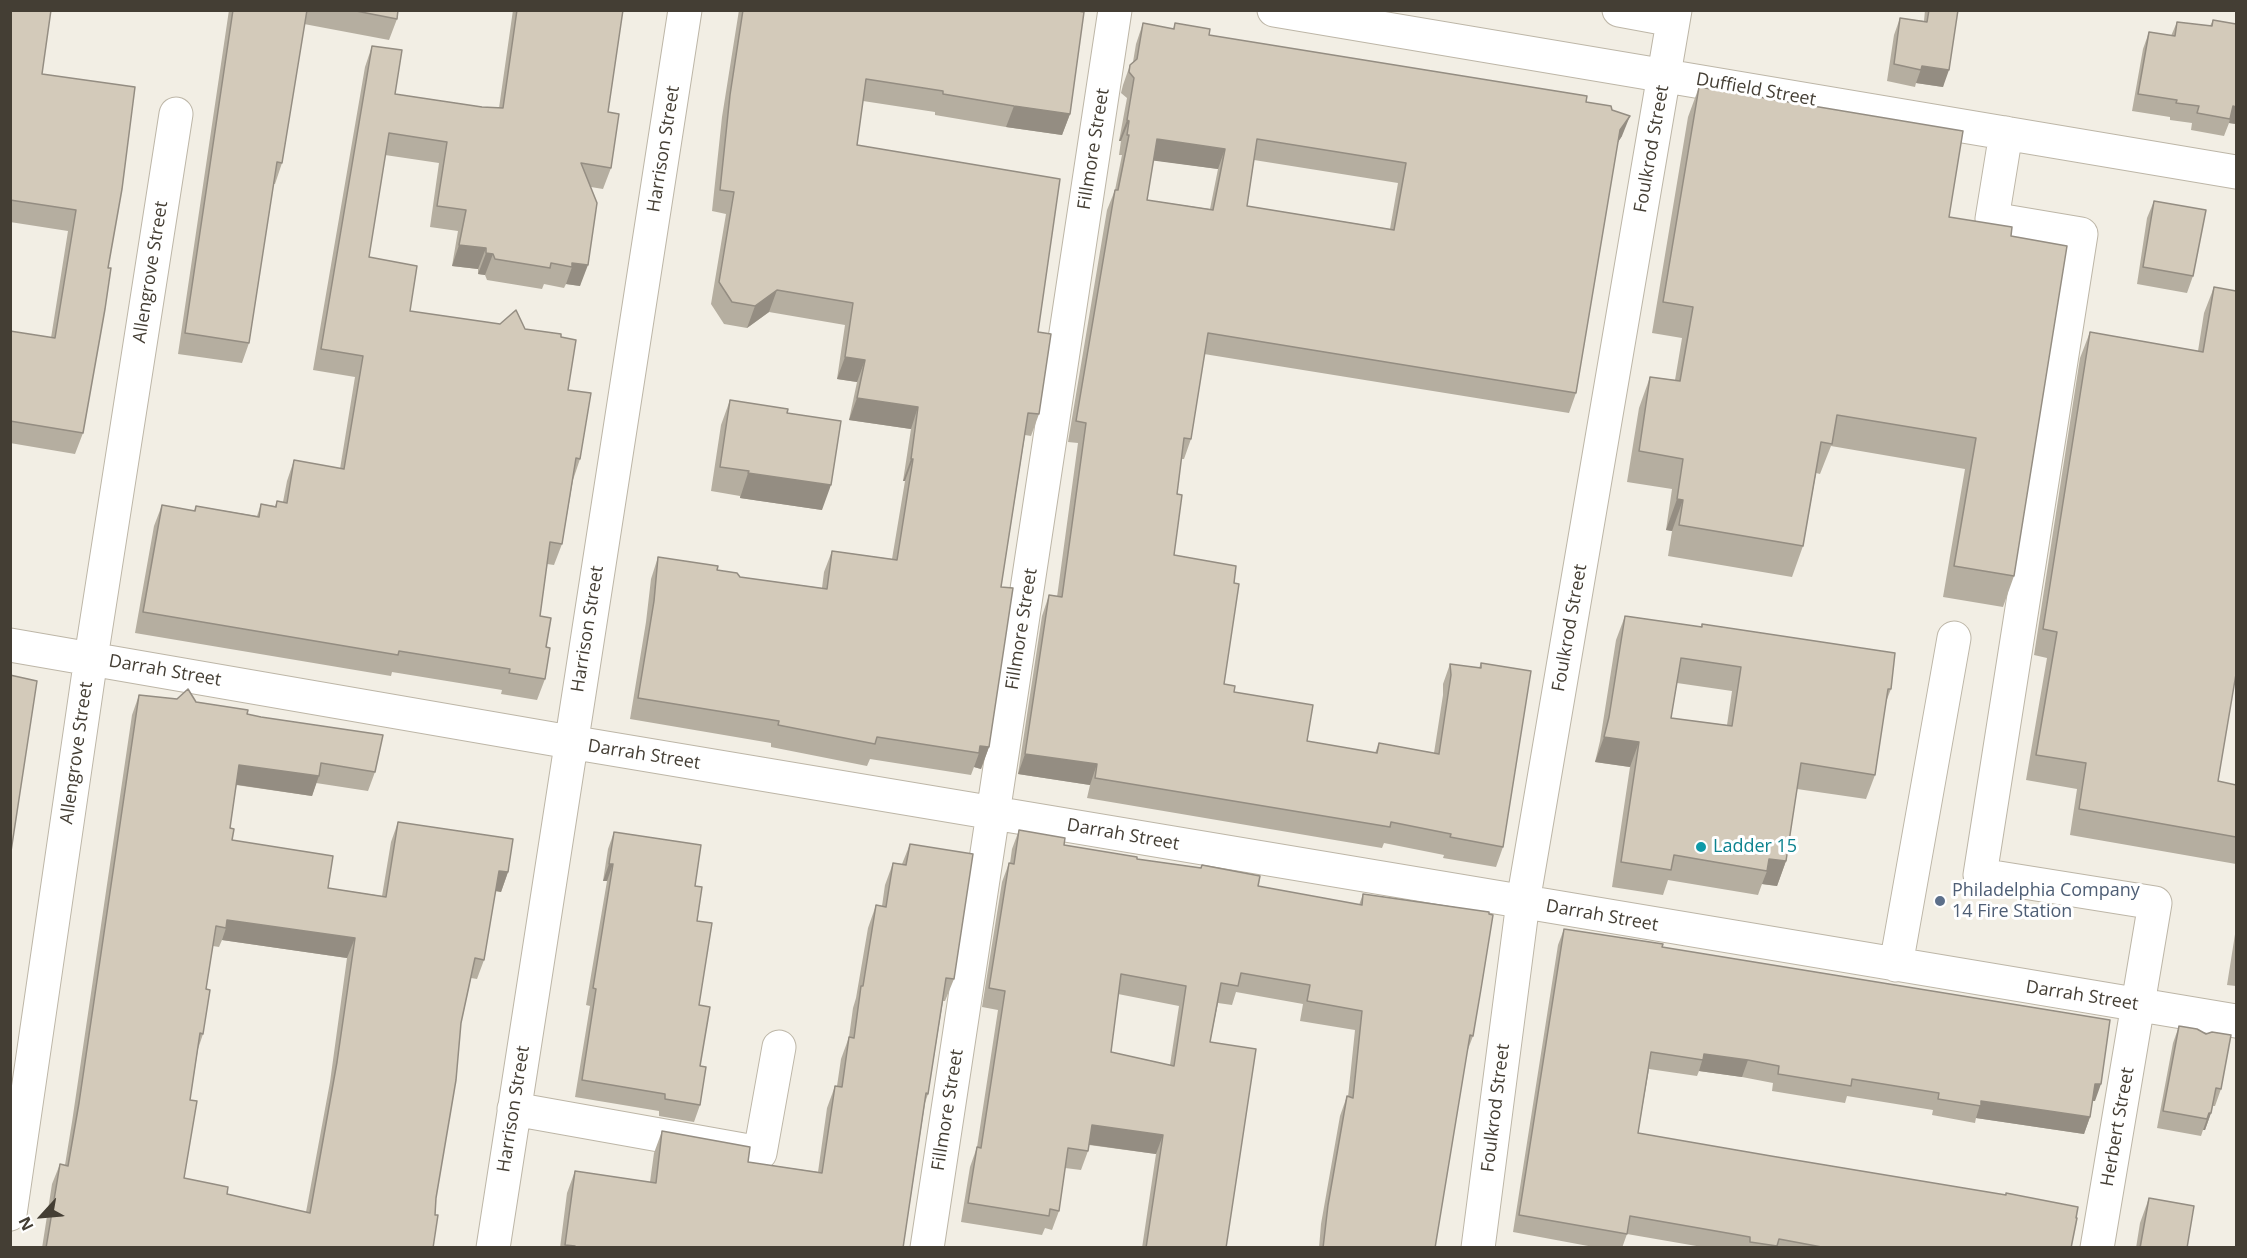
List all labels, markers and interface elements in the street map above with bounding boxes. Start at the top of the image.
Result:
street label: Duffield Street [1694,69,1818,111]
street label: Foulkrod Street [1630,83,1674,215]
street label: Harrison Street [643,84,685,214]
street label: Fillmore Street [1074,87,1114,211]
street label: Allengrove Street [129,199,173,345]
street label: Foulkrod Street [1548,562,1592,694]
street label: Harrison Street [567,564,609,694]
street label: Fillmore Street [1002,567,1042,691]
street label: Darrah Street [107,650,223,692]
street label: Allengrove Street [56,680,98,826]
street label: Darrah Street [586,735,702,775]
street label: Darrah Street [1065,814,1181,856]
place label: Ladder 15 [1713,836,1797,858]
marker: Ladder 15 [1694,840,1708,854]
place label: Philadelphia Company 14 Fire Station [1952,880,2140,922]
marker: Philadelphia Company 14 Fire Station [1933,894,1947,908]
street label: Darrah Street [1544,895,1660,937]
street label: Darrah Street [2024,976,2140,1016]
street label: Foulkrod Street [1477,1043,1515,1173]
street label: Harrison Street [493,1044,535,1174]
street label: Fillmore Street [928,1048,968,1172]
street label: Herbert Street [2097,1066,2139,1188]
north arrow [12,1186,72,1246]
text: N [13,1213,39,1235]

